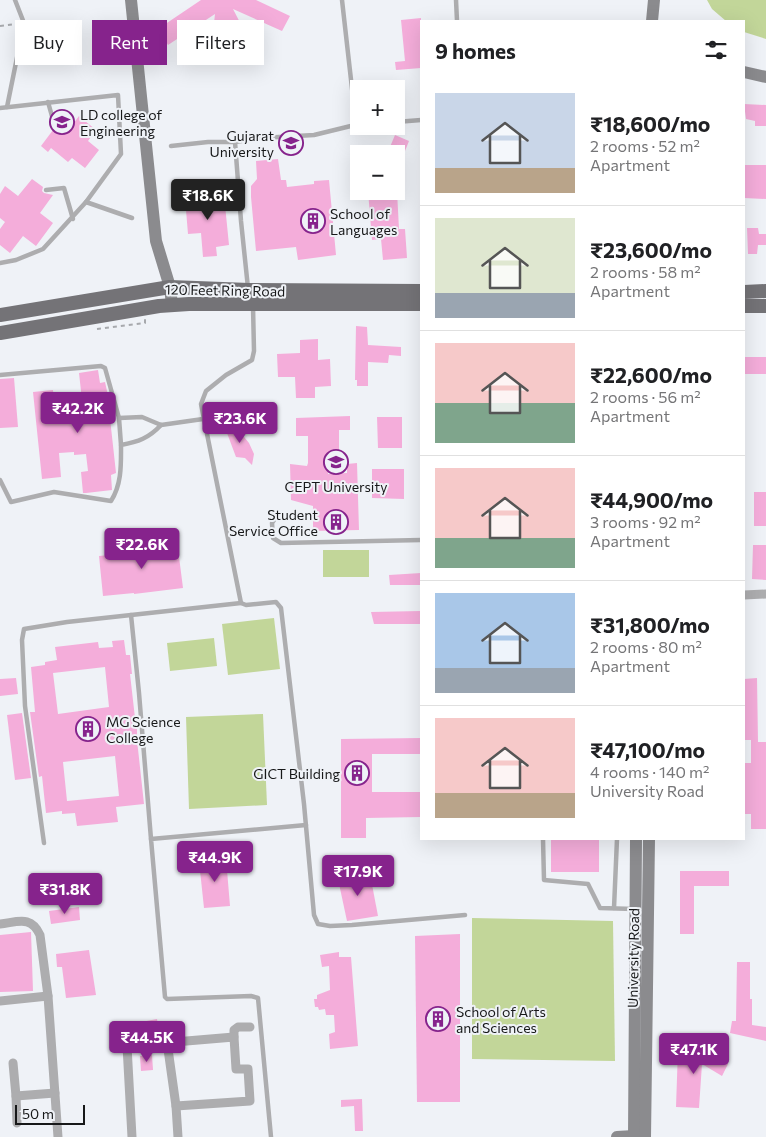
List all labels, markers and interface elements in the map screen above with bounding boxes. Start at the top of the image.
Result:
chip: Buy [15,20,82,65]
chip: Rent [92,20,167,65]
chip: Filters [177,20,264,65]
icon: filters [702,36,730,64]
text: 9 homes [435,38,516,63]
map controls [350,80,405,200]
button: + [350,80,405,135]
place label: LD college of Engineering [80,106,163,139]
school or university icon: LD college of Engineering [49,109,75,135]
text: ₹18,600/mo [590,111,710,136]
icon: home [475,113,535,173]
place label: Gujarat University [210,127,274,160]
school or university icon: Gujarat University [278,130,304,156]
text: 2 rooms · 52 m² [590,136,700,155]
button: − [350,145,405,200]
text: Apartment [590,155,670,174]
pin: ₹18.6K [167,178,249,221]
text: ₹18.6K [182,185,234,204]
place label: School of Languages [330,205,397,238]
building icon: School of Languages [300,208,326,234]
text: ₹23,600/mo [590,237,712,262]
icon: home [475,238,535,298]
text: 2 rooms · 58 m² [590,262,701,281]
street label: 120 Feet Ring Road [165,280,285,300]
text: Apartment [590,281,670,300]
text: ₹22,600/mo [590,362,712,387]
icon: home [475,363,535,423]
text: 2 rooms · 56 m² [590,387,701,406]
pin: ₹42.2K [37,392,119,434]
text: ₹42.2K [52,398,104,417]
pin: ₹23.6K [199,402,281,444]
text: Apartment [590,406,670,425]
text: ₹23.6K [213,408,267,427]
school or university icon: CEPT University [323,449,349,475]
place label: CEPT University [285,478,387,495]
text: ₹44,900/mo [590,487,713,512]
icon: home [475,488,535,548]
place label: Student Service Office [229,506,318,539]
building icon: Student Service Office [323,509,349,535]
text: 3 rooms · 92 m² [590,512,701,531]
pin: ₹22.6K [101,528,183,570]
text: Apartment [590,531,670,550]
text: ₹22.6K [115,534,169,553]
text: ₹31,800/mo [590,612,710,637]
icon: home [475,613,535,673]
text: 2 rooms · 80 m² [590,637,702,656]
text: Apartment [590,656,670,675]
place label: MG Science College [106,713,181,746]
building icon: MG Science College [75,716,101,742]
text: ₹47,100/mo [590,737,705,762]
icon: home [475,738,535,798]
building icon: GICT Building [344,760,370,786]
text: 4 rooms · 140 m² [590,762,709,781]
place label: GICT Building [253,765,340,782]
text: University Road [590,781,704,800]
pin: ₹44.9K [174,840,256,883]
text: ₹44.9K [188,847,242,866]
pin: ₹17.9K [317,854,399,897]
text: ₹17.9K [333,861,383,880]
pin: ₹31.8K [24,872,106,915]
text: ₹31.8K [39,879,91,898]
street label: University Road [624,908,642,1008]
place label: School of Arts and Sciences [456,1003,546,1036]
building icon: School of Arts and Sciences [425,1006,451,1032]
pin: ₹44.5K [106,1020,188,1063]
text: ₹44.5K [120,1027,174,1046]
pin: ₹47.1K [653,1032,735,1075]
text: ₹47.1K [670,1039,718,1058]
scale bar [15,1102,85,1125]
text: 50 m [22,1105,54,1122]

